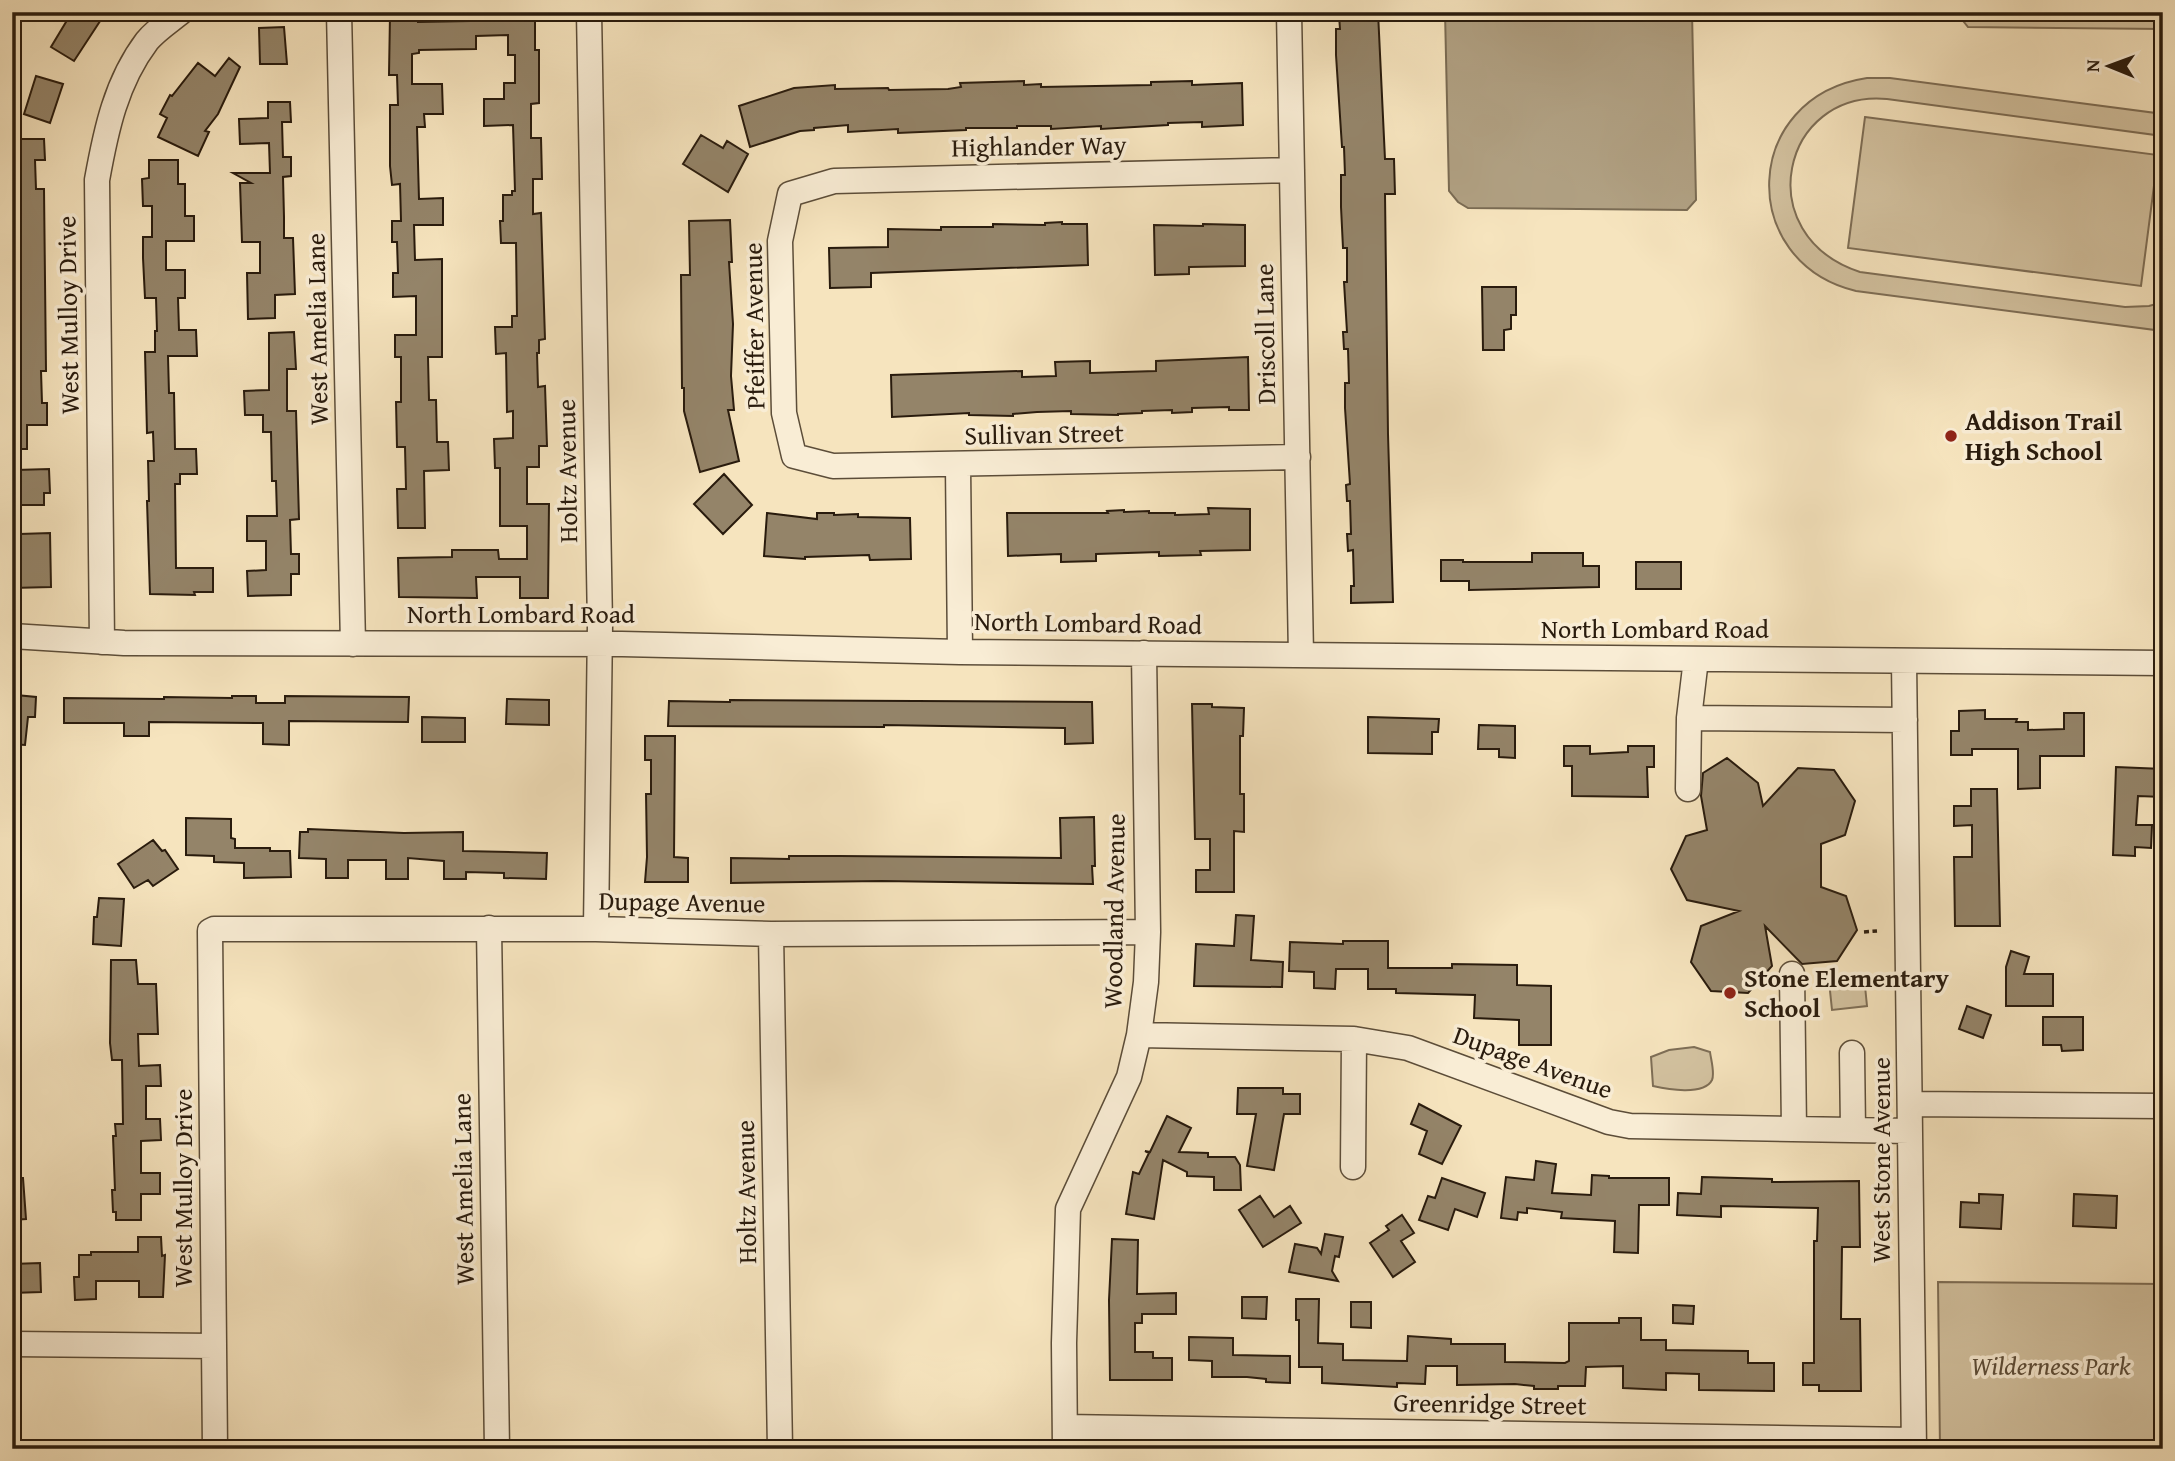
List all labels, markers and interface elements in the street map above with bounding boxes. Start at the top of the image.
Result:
north arrow [2074,32,2144,102]
text: N [2078,59,2106,72]
street label: Highlander Way [951,124,1127,167]
street label: West Mulloy Drive [46,215,89,415]
street label: West Amelia Lane [295,233,338,425]
street label: Pfeiffer Avenue [733,242,774,410]
street label: Driscoll Lane [1244,263,1285,405]
street label: Holtz Avenue [546,399,587,543]
place label: Addison Trail High School [1965,401,2122,470]
street label: Sullivan Street [964,413,1124,454]
marker: Addison Trail High School [1943,428,1959,444]
street label: North Lombard Road [407,594,635,633]
street label: North Lombard Road [974,601,1202,644]
street label: North Lombard Road [1541,609,1769,648]
street label: Woodland Avenue [1092,813,1135,1009]
street label: Dupage Avenue [598,881,766,922]
place label: Stone Elementary School [1744,958,1949,1027]
marker: Stone Elementary School [1722,985,1738,1001]
street label: Dupage Avenue [1448,1015,1618,1108]
street label: West Stone Avenue [1861,1057,1900,1263]
street label: West Mulloy Drive [163,1089,202,1287]
street label: West Amelia Lane [441,1093,484,1285]
street label: Holtz Avenue [725,1120,766,1264]
park label: Wilderness Park [1971,1346,2131,1385]
street label: Greenridge Street [1393,1382,1587,1425]

